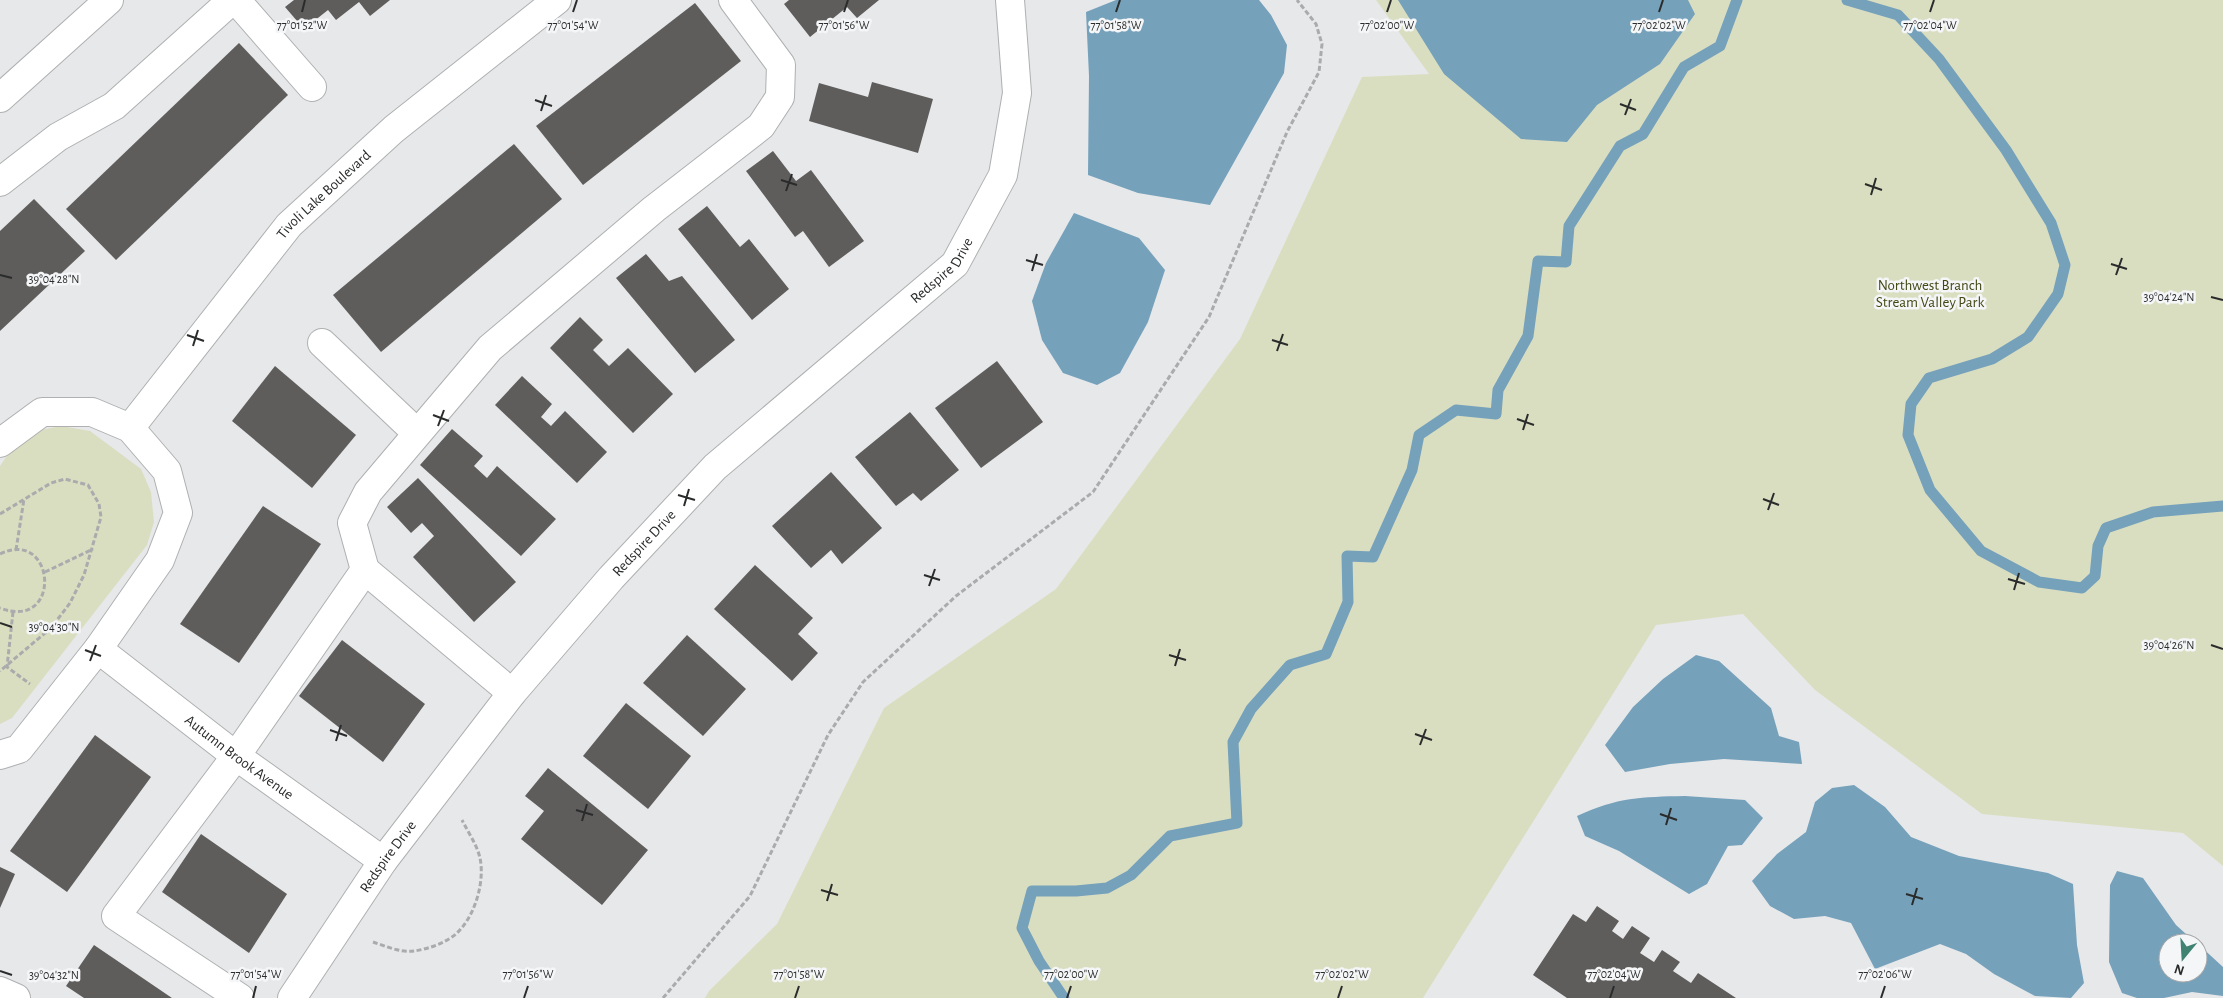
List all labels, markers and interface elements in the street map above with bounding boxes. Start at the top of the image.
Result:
text: 77°01'52"W [277,19,328,31]
text: 77°01'54"W [547,19,599,31]
text: 77°01'56"W [819,19,870,31]
text: 77°01'58"W [1091,19,1142,31]
text: 77°02'00"W [1360,19,1414,31]
text: 77°02'02"W [1632,19,1686,31]
text: 77°02'04"W [1903,19,1957,31]
street label: Tivoli Lake Boulevard [274,147,374,242]
street label: Redspire Drive [908,235,976,306]
text: 39°04'28"N [29,273,79,285]
park label: Northwest Branch Stream Valley Park [1876,278,1984,310]
text: 39°04'24"N [2144,291,2195,303]
street label: Redspire Drive [610,507,679,579]
text: 39°04'30"N [28,621,80,633]
text: 39°04'26"N [2144,639,2194,651]
street label: Autumn Brook Avenue [182,712,296,803]
street label: Redspire Drive [357,818,419,895]
north arrow [2158,933,2208,983]
text: N [2172,961,2186,978]
text: 77°01'54"W [230,968,282,980]
text: 77°01'56"W [503,968,554,980]
text: 77°01'58"W [774,968,825,980]
text: 77°02'00"W [1044,968,1098,980]
text: 77°02'02"W [1315,968,1369,980]
text: 77°02'04"W [1587,968,1641,980]
text: 77°02'06"W [1858,968,1912,980]
text: 39°04'32"N [29,969,79,981]

